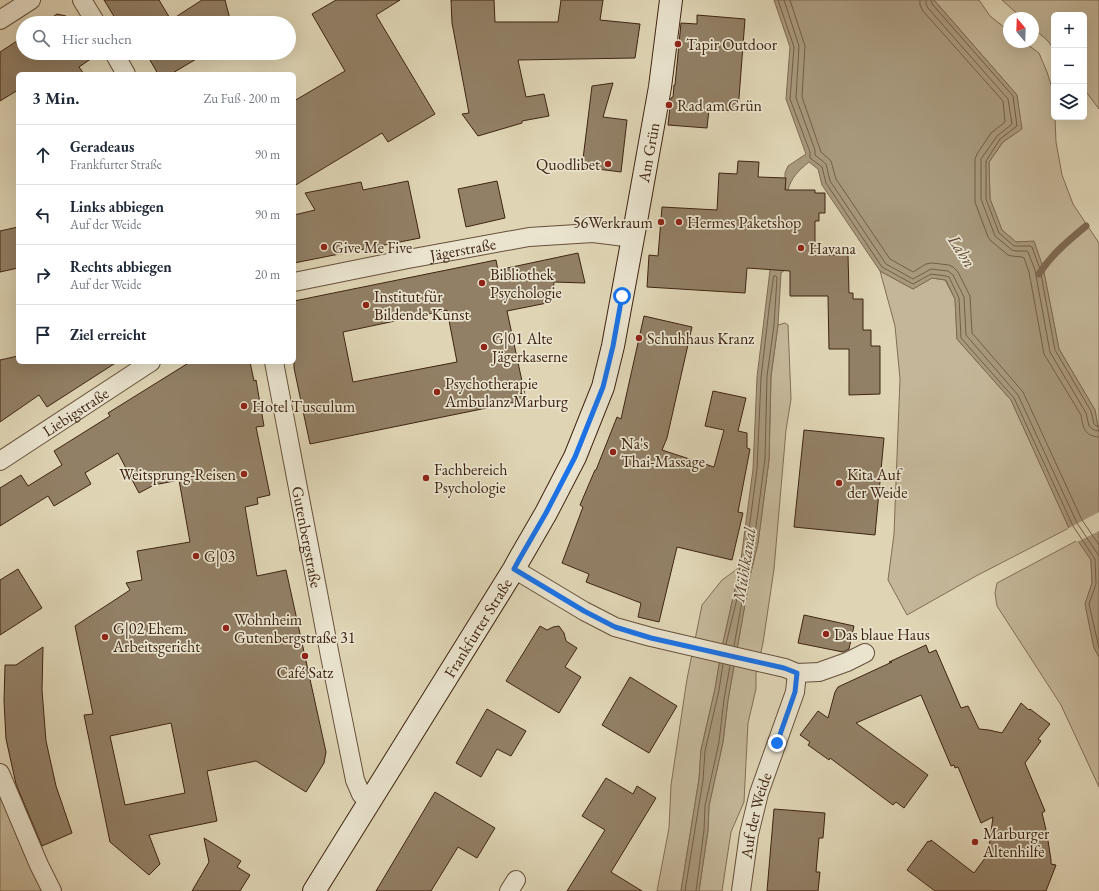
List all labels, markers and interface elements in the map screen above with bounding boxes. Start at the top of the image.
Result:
north arrow [1003,12,1039,48]
map controls [1051,12,1087,120]
button: + [1051,12,1087,48]
search box [16,16,296,60]
icon: search [30,27,52,49]
text: Hier suchen [62,29,132,48]
place label: Tapir Outdoor [686,34,778,55]
marker: Tapir Outdoor [673,39,683,49]
button: − [1051,48,1087,84]
button: layers [1051,84,1087,120]
text: 3 Min. [32,87,79,109]
text: Zu Fuß · 200 m [203,90,280,107]
place label: Rad am Grün [677,95,763,116]
marker: Rad am Grün [664,100,674,110]
street label: Am Grün [633,120,665,185]
text: Geradeaus [70,137,134,156]
icon: ahead [32,144,54,166]
text: 90 m [255,146,280,163]
place label: Quodlibet [536,154,600,175]
text: Frankfurter Straße [70,156,162,173]
marker: Quodlibet [603,159,613,169]
text: Links abbiegen [70,197,164,216]
icon: left [32,204,54,226]
text: 90 m [255,206,280,223]
place label: 56Werkraum [573,212,654,233]
place label: Hermes Paketshop [687,212,801,233]
text: Auf der Weide [70,216,142,233]
marker: 56Werkraum [656,217,666,227]
marker: Hermes Paketshop [674,217,684,227]
water label: Lahn [943,229,981,272]
street label: Jägerstraße [426,233,498,266]
place label: Give Me Five [332,237,412,258]
place label: Havana [809,238,857,259]
marker: Give Me Five [319,242,329,252]
marker: Havana [796,243,806,253]
text: Rechts abbiegen [70,257,172,276]
icon: right [32,264,54,286]
place label: Bibliothek Psychologie [490,264,562,303]
text: 20 m [255,266,280,283]
text: Auf der Weide [70,276,142,293]
marker: Bibliothek Psychologie [477,278,487,288]
place label: Institut für Bildende Kunst [374,286,469,325]
route start [613,287,631,305]
marker: Institut für Bildende Kunst [361,300,371,310]
icon: arrive [32,324,54,346]
text: Ziel erreicht [70,325,146,344]
place label: G|01 Alte Jägerkaserne [490,328,568,367]
place label: Schuhhaus Kranz [647,328,754,349]
marker: Schuhhaus Kranz [634,333,644,343]
marker: G|01 Alte Jägerkaserne [479,342,489,352]
place label: Psychotherapie Ambulanz Marburg [444,373,569,412]
street label: Liebigstraße [38,383,113,441]
marker: Psychotherapie Ambulanz Marburg [432,387,442,397]
place label: Hotel Tusculum [252,396,356,417]
marker: Hotel Tusculum [239,401,249,411]
place label: Na's Thai-Massage [621,433,705,472]
marker: Na's Thai-Massage [608,447,618,457]
place label: Fachbereich Psychologie [434,459,508,498]
place label: Weitsprung-Reisen [119,464,237,485]
place label: Kita Auf der Weide [847,464,907,503]
marker: Weitsprung-Reisen [239,469,249,479]
marker: Fachbereich Psychologie [421,473,431,483]
marker: Kita Auf der Weide [834,478,844,488]
street label: Gutenbergstraße [287,484,327,589]
water label: Mühlkanal [727,525,761,605]
place label: G|03 [204,546,236,567]
marker: G|03 [191,551,201,561]
street label: Frankfurter Straße [439,574,517,682]
place label: Wohnheim Gutenbergstraße 31 [234,609,355,648]
place label: G|02 Ehem. Arbeitsgericht [112,618,200,657]
marker: Wohnheim Gutenbergstraße 31 [221,623,231,633]
place label: Das blaue Haus [834,624,930,645]
marker: Das blaue Haus [821,629,831,639]
marker: G|02 Ehem. Arbeitsgericht [100,632,110,642]
marker: Café Satz [300,651,310,661]
place label: Café Satz [277,662,333,683]
route end [768,734,786,752]
street label: Auf der Weide [736,769,777,861]
place label: Marburger Altenhilfe [982,823,1050,862]
marker: Marburger Altenhilfe [970,837,980,847]

